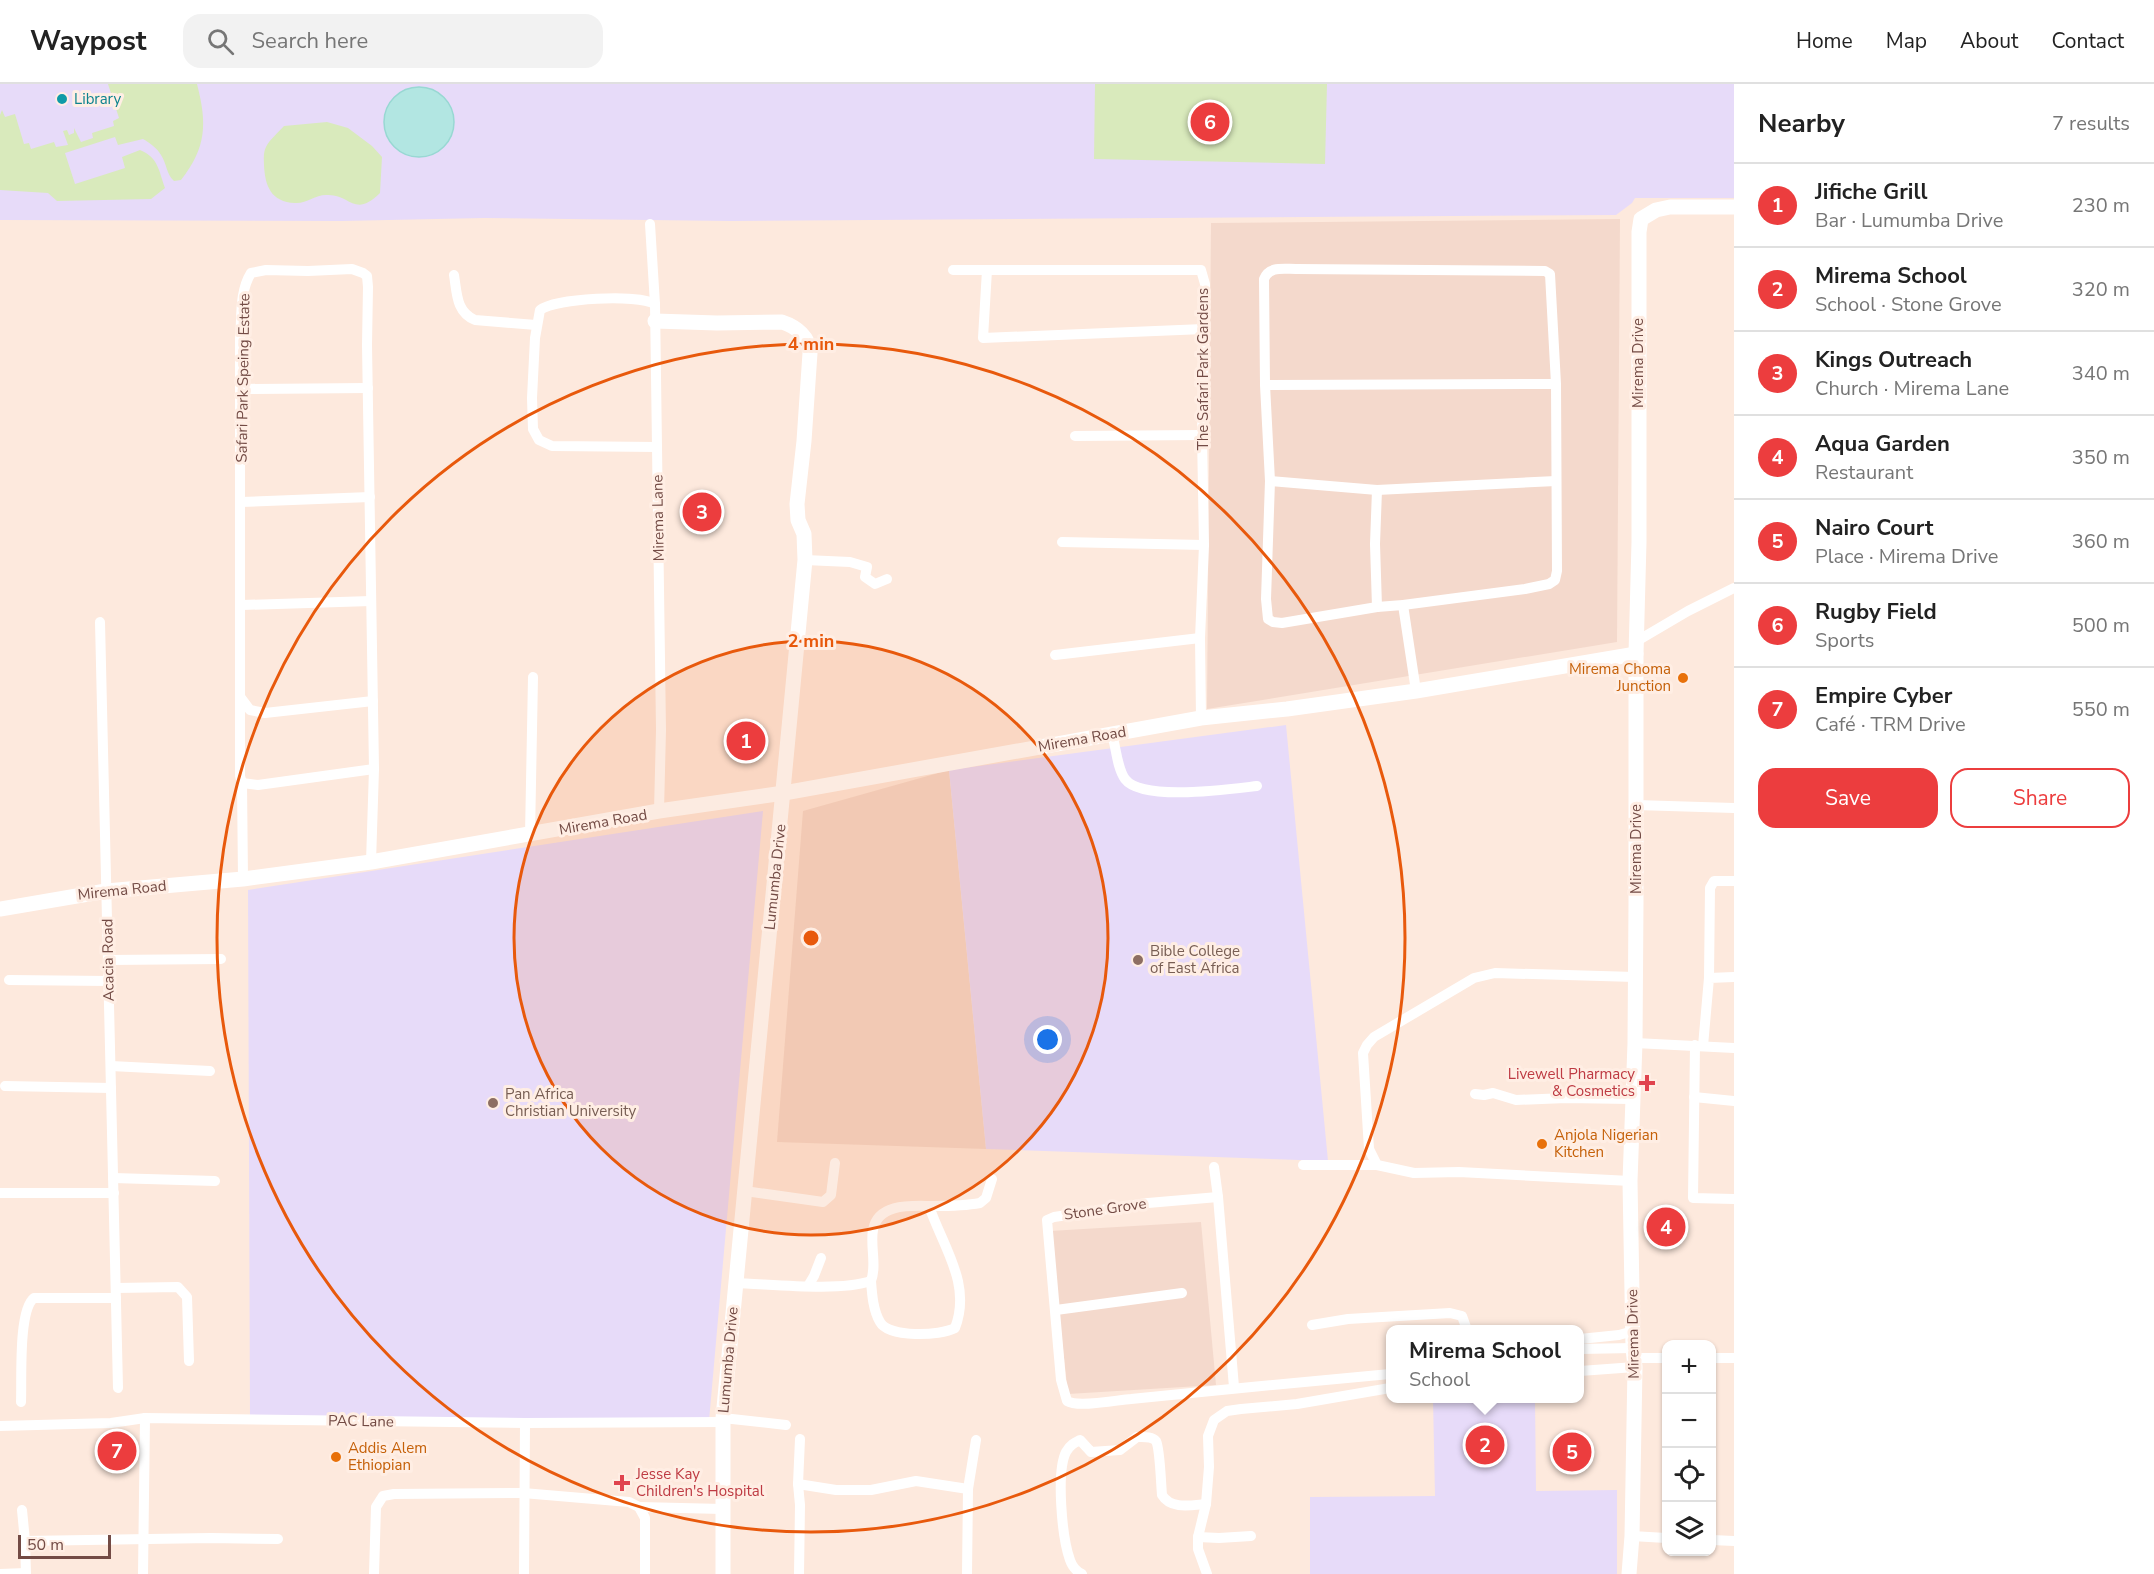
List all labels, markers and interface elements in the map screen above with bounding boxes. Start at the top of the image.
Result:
search box [183,14,603,68]
text: Waypost [30,22,147,60]
icon: search [204,25,237,58]
text: Search here [252,26,368,56]
text: Home [1796,27,1853,55]
text: Map [1886,27,1927,55]
text: About [1960,27,2018,55]
text: Contact [2051,27,2124,55]
place label: Library [74,89,121,109]
marker: Library [55,92,69,106]
pin: 6 [1190,99,1230,144]
text: Nearby [1758,106,1845,141]
text: 7 results [2052,110,2130,137]
text: Jifiche Grill [1815,177,1927,207]
text: 1 [1772,192,1784,219]
text: 230 m [2072,192,2130,219]
text: Bar · Lumumba Drive [1815,207,2003,234]
text: Mirema School [1815,261,1967,291]
text: 2 [1772,276,1784,303]
text: 320 m [2072,276,2130,303]
street label: The Safari Park Gardens [1193,288,1213,450]
text: School · Stone Grove [1815,291,2002,318]
street label: Safari Park Speing Estate [232,293,254,463]
street label: Mirema Drive [1628,318,1648,408]
text: 4 min [788,332,834,356]
text: Kings Outreach [1815,345,1972,375]
text: 3 [1772,360,1784,387]
text: 340 m [2072,360,2130,387]
text: Church · Mirema Lane [1815,375,2009,402]
text: Aqua Garden [1815,429,1950,459]
text: 4 [1772,444,1784,471]
text: 350 m [2072,444,2130,471]
text: Restaurant [1815,459,1913,486]
street label: Mirema Lane [647,474,669,562]
pin: 3 [682,490,722,534]
text: Nairo Court [1815,513,1933,543]
text: 5 [1772,528,1784,555]
text: 360 m [2072,528,2130,555]
text: Place · Mirema Drive [1815,543,1998,570]
text: Rugby Field [1815,597,1937,627]
text: 6 [1772,612,1784,639]
text: 500 m [2072,612,2130,639]
text: Sports [1815,627,1874,654]
text: 2 min [788,629,834,653]
place label: Mirema Choma Junction [1569,659,1671,696]
marker: Mirema Choma Junction [1676,671,1690,685]
text: Empire Cyber [1815,681,1952,711]
text: 7 [1772,696,1784,723]
text: 550 m [2072,696,2130,723]
text: Café · TRM Drive [1815,711,1966,738]
pin: 1 [726,718,766,764]
street label: Mirema Road [1036,721,1128,757]
button: Save [1758,768,1938,828]
button: Share [1950,768,2130,828]
street label: Mirema Road [557,804,649,840]
street label: Mirema Drive [1626,804,1646,894]
street label: Lumumba Drive [759,823,791,931]
street label: Mirema Road [77,875,167,905]
street label: Acacia Road [97,918,119,1002]
centre of rings [801,928,821,948]
place label: Bible College of East Africa [1150,941,1240,978]
marker: Bible College of East Africa [1131,953,1145,967]
your location [1033,1025,1062,1054]
place label: Livewell Pharmacy & Cosmetics [1508,1064,1635,1101]
marker: Livewell Pharmacy & Cosmetics [1640,1076,1654,1090]
place label: Pan Africa Christian University [505,1084,637,1121]
marker: Pan Africa Christian University [486,1096,500,1110]
place label: Anjola Nigerian Kitchen [1554,1125,1658,1162]
marker: Anjola Nigerian Kitchen [1535,1137,1549,1151]
street label: Stone Grove [1062,1193,1148,1225]
pin: 4 [1646,1204,1686,1250]
street label: Mirema Drive [1622,1289,1644,1379]
street label: Lumumba Drive [713,1306,743,1414]
popup [1386,1325,1584,1403]
text: Mirema School [1409,1336,1561,1366]
map controls [1662,1340,1716,1556]
button: + [1662,1340,1716,1394]
text: School [1409,1366,1470,1393]
button: − [1662,1394,1716,1448]
street label: PAC Lane [328,1410,394,1432]
pin: 2 [1466,1422,1504,1468]
pin: 7 [98,1428,136,1474]
pin: 5 [1552,1430,1592,1474]
place label: Addis Alem Ethiopian [348,1438,427,1475]
button: locate [1662,1448,1716,1502]
marker: Addis Alem Ethiopian [329,1450,343,1464]
place label: Jesse Kay Children's Hospital [635,1464,765,1501]
marker: Jesse Kay Children's Hospital [613,1474,631,1492]
button: layers [1662,1502,1716,1556]
scale bar [18,1532,111,1560]
text: 50 m [27,1534,64,1556]

